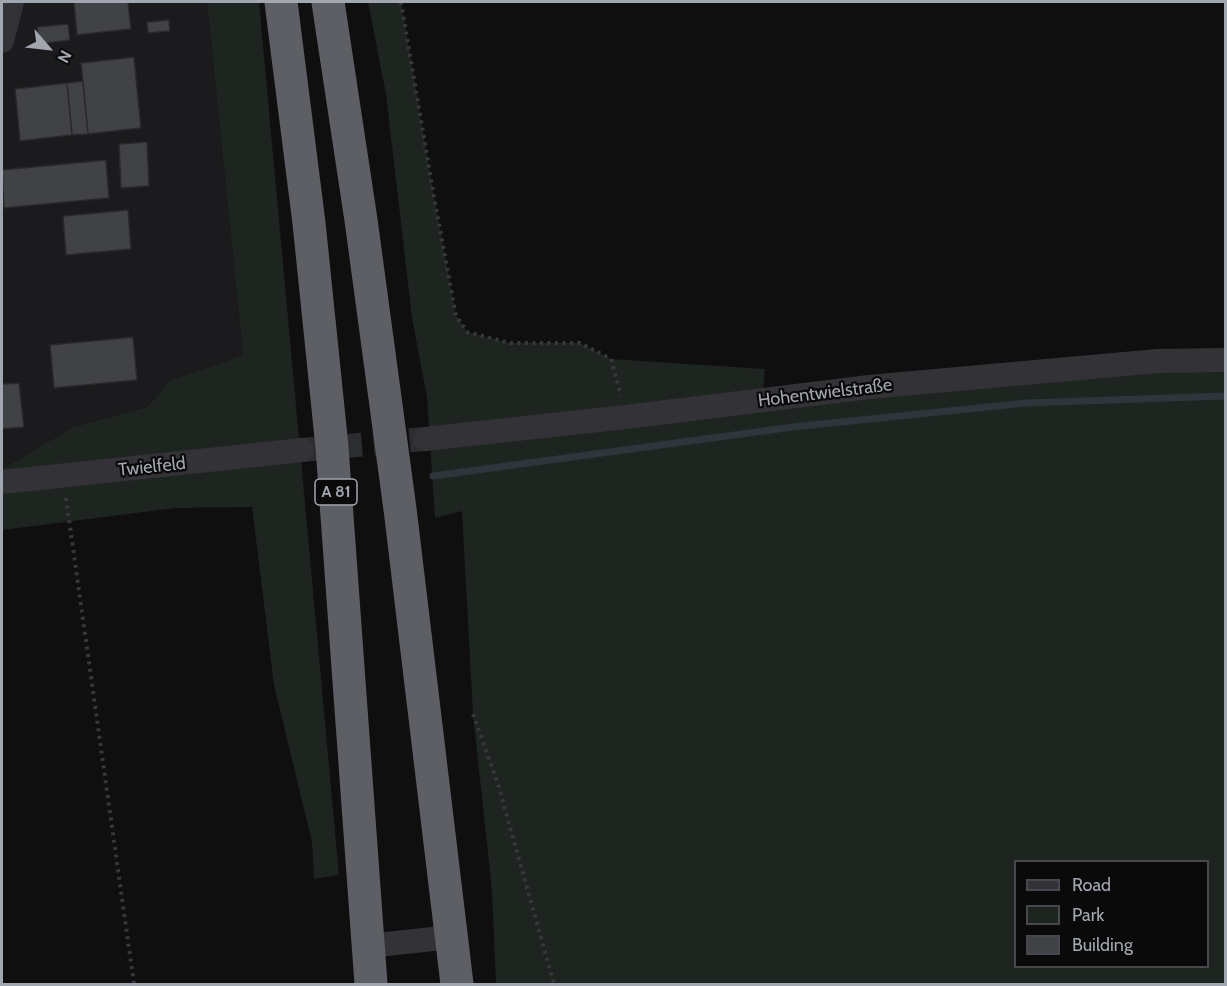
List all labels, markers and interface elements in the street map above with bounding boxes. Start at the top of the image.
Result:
north arrow [18,18,78,78]
text: N [53,47,75,66]
street label: Hohentwielstraße [757,374,893,412]
street label: Twielfeld [117,453,187,481]
road number: A 81 [315,479,357,505]
legend [1014,860,1209,968]
text: Road [1072,874,1111,896]
text: Park [1072,904,1104,926]
text: Building [1072,934,1133,956]

